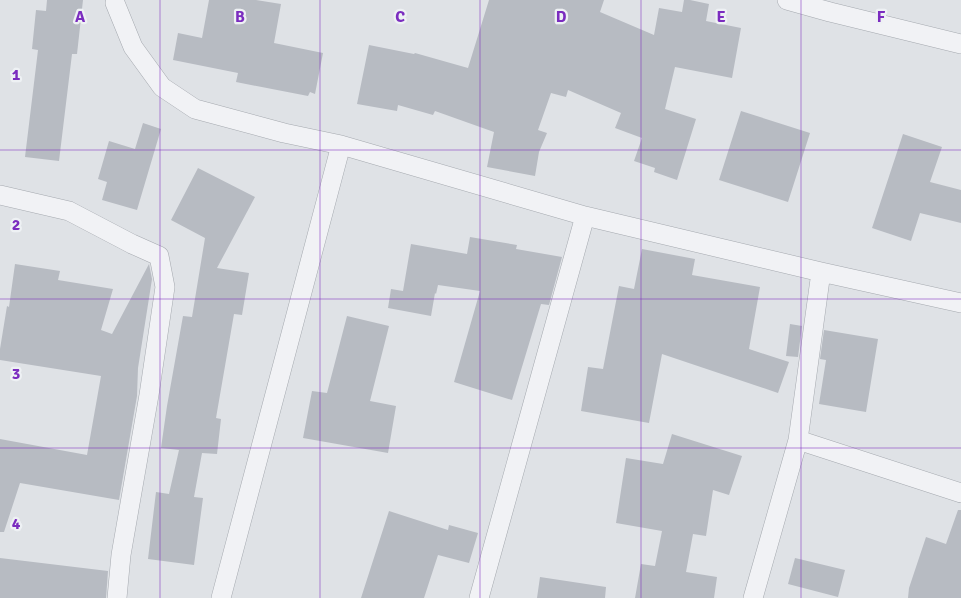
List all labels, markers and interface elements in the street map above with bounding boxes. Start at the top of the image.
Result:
text: A [75,7,86,27]
text: B [235,7,245,27]
text: C [395,7,405,27]
text: D [556,7,567,27]
text: E [716,7,726,27]
text: F [877,7,886,27]
text: 1 [12,65,21,85]
text: 2 [12,215,20,235]
text: 3 [12,364,20,384]
text: 4 [12,514,21,534]

